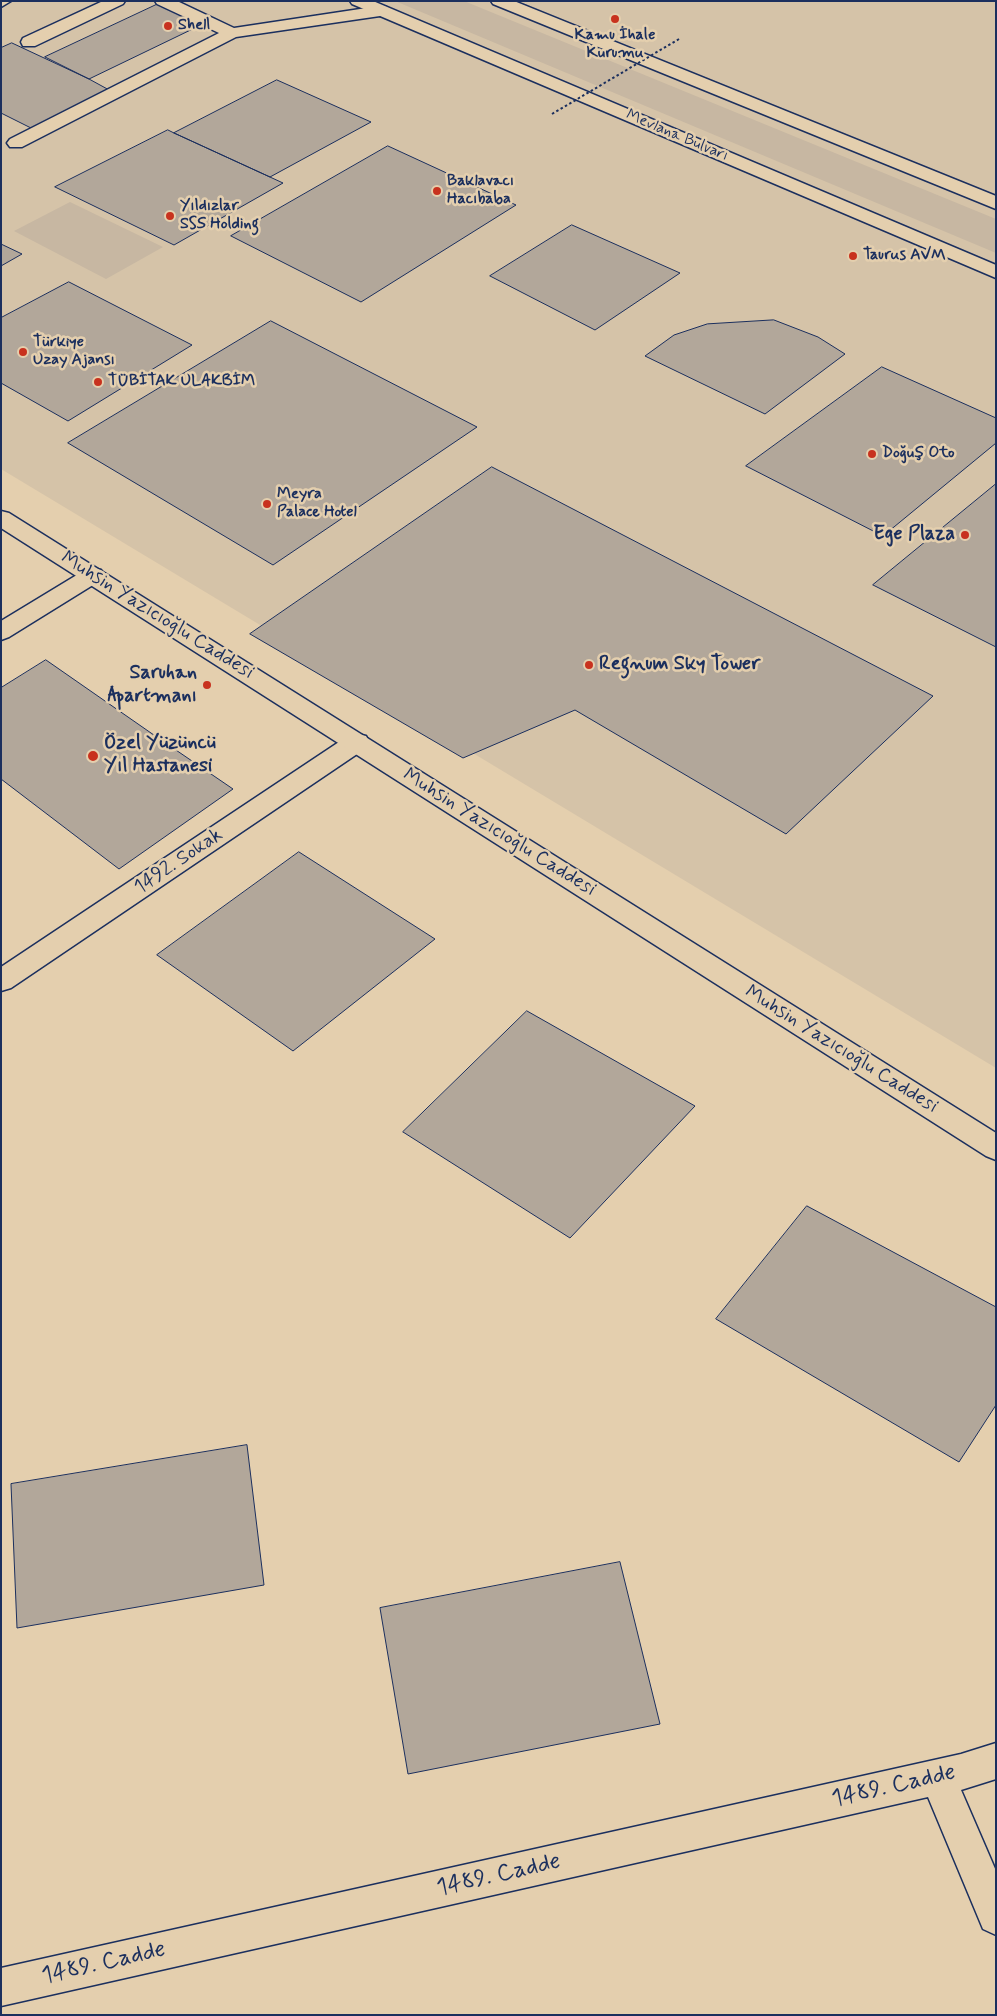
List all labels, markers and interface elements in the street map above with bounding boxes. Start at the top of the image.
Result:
marker: Kamu İhale Kurumu [609,13,621,25]
place label: Shell [178,16,210,36]
marker: Shell [162,20,174,32]
place label: Kamu İhale Kurumu [575,26,655,64]
street label: Mevlana Bulvarı [623,106,731,166]
place label: Baklavacı Hacıbaba [447,172,514,210]
marker: Baklavacı Hacıbaba [431,185,443,197]
place label: Yıldızlar SSS Holding [180,197,259,235]
marker: Yıldızlar SSS Holding [164,210,176,222]
place label: Taurus AVM [863,246,946,266]
marker: Taurus AVM [847,250,859,262]
place label: Türkiye Uzay Ajansı [33,333,115,371]
marker: Türkiye Uzay Ajansı [17,346,29,358]
place label: TÜBİTAK ULAKBİM [108,372,255,392]
marker: TÜBİTAK ULAKBİM [92,376,104,388]
place label: Doğuş Oto [882,444,954,464]
marker: Doğuş Oto [866,448,878,460]
place label: Meyra Palace Hotel [277,485,357,523]
marker: Meyra Palace Hotel [261,498,273,510]
place label: Ege Plaza [873,523,955,547]
marker: Ege Plaza [959,529,971,541]
street label: Muhsin Yazıcıoğlu Caddesi [56,547,258,685]
place label: Regnum Sky Tower [599,653,760,677]
marker: Regnum Sky Tower [583,659,595,671]
place label: Saruhan Apartmanı [107,662,197,709]
marker: Saruhan Apartmanı [201,679,213,691]
place label: Özel Yüzüncü Yıl Hastanesi [104,732,216,779]
marker: Özel Yüzüncü Yıl Hastanesi [86,749,100,763]
street label: Muhsin Yazıcıoğlu Caddesi [398,764,600,902]
street label: 1492. Sokak [130,824,228,900]
street label: Muhsin Yazıcıoğlu Caddesi [740,981,942,1119]
street label: 1489. Cadde [829,1759,959,1815]
street label: 1489. Cadde [434,1848,564,1904]
street label: 1489. Cadde [39,1936,169,1992]

